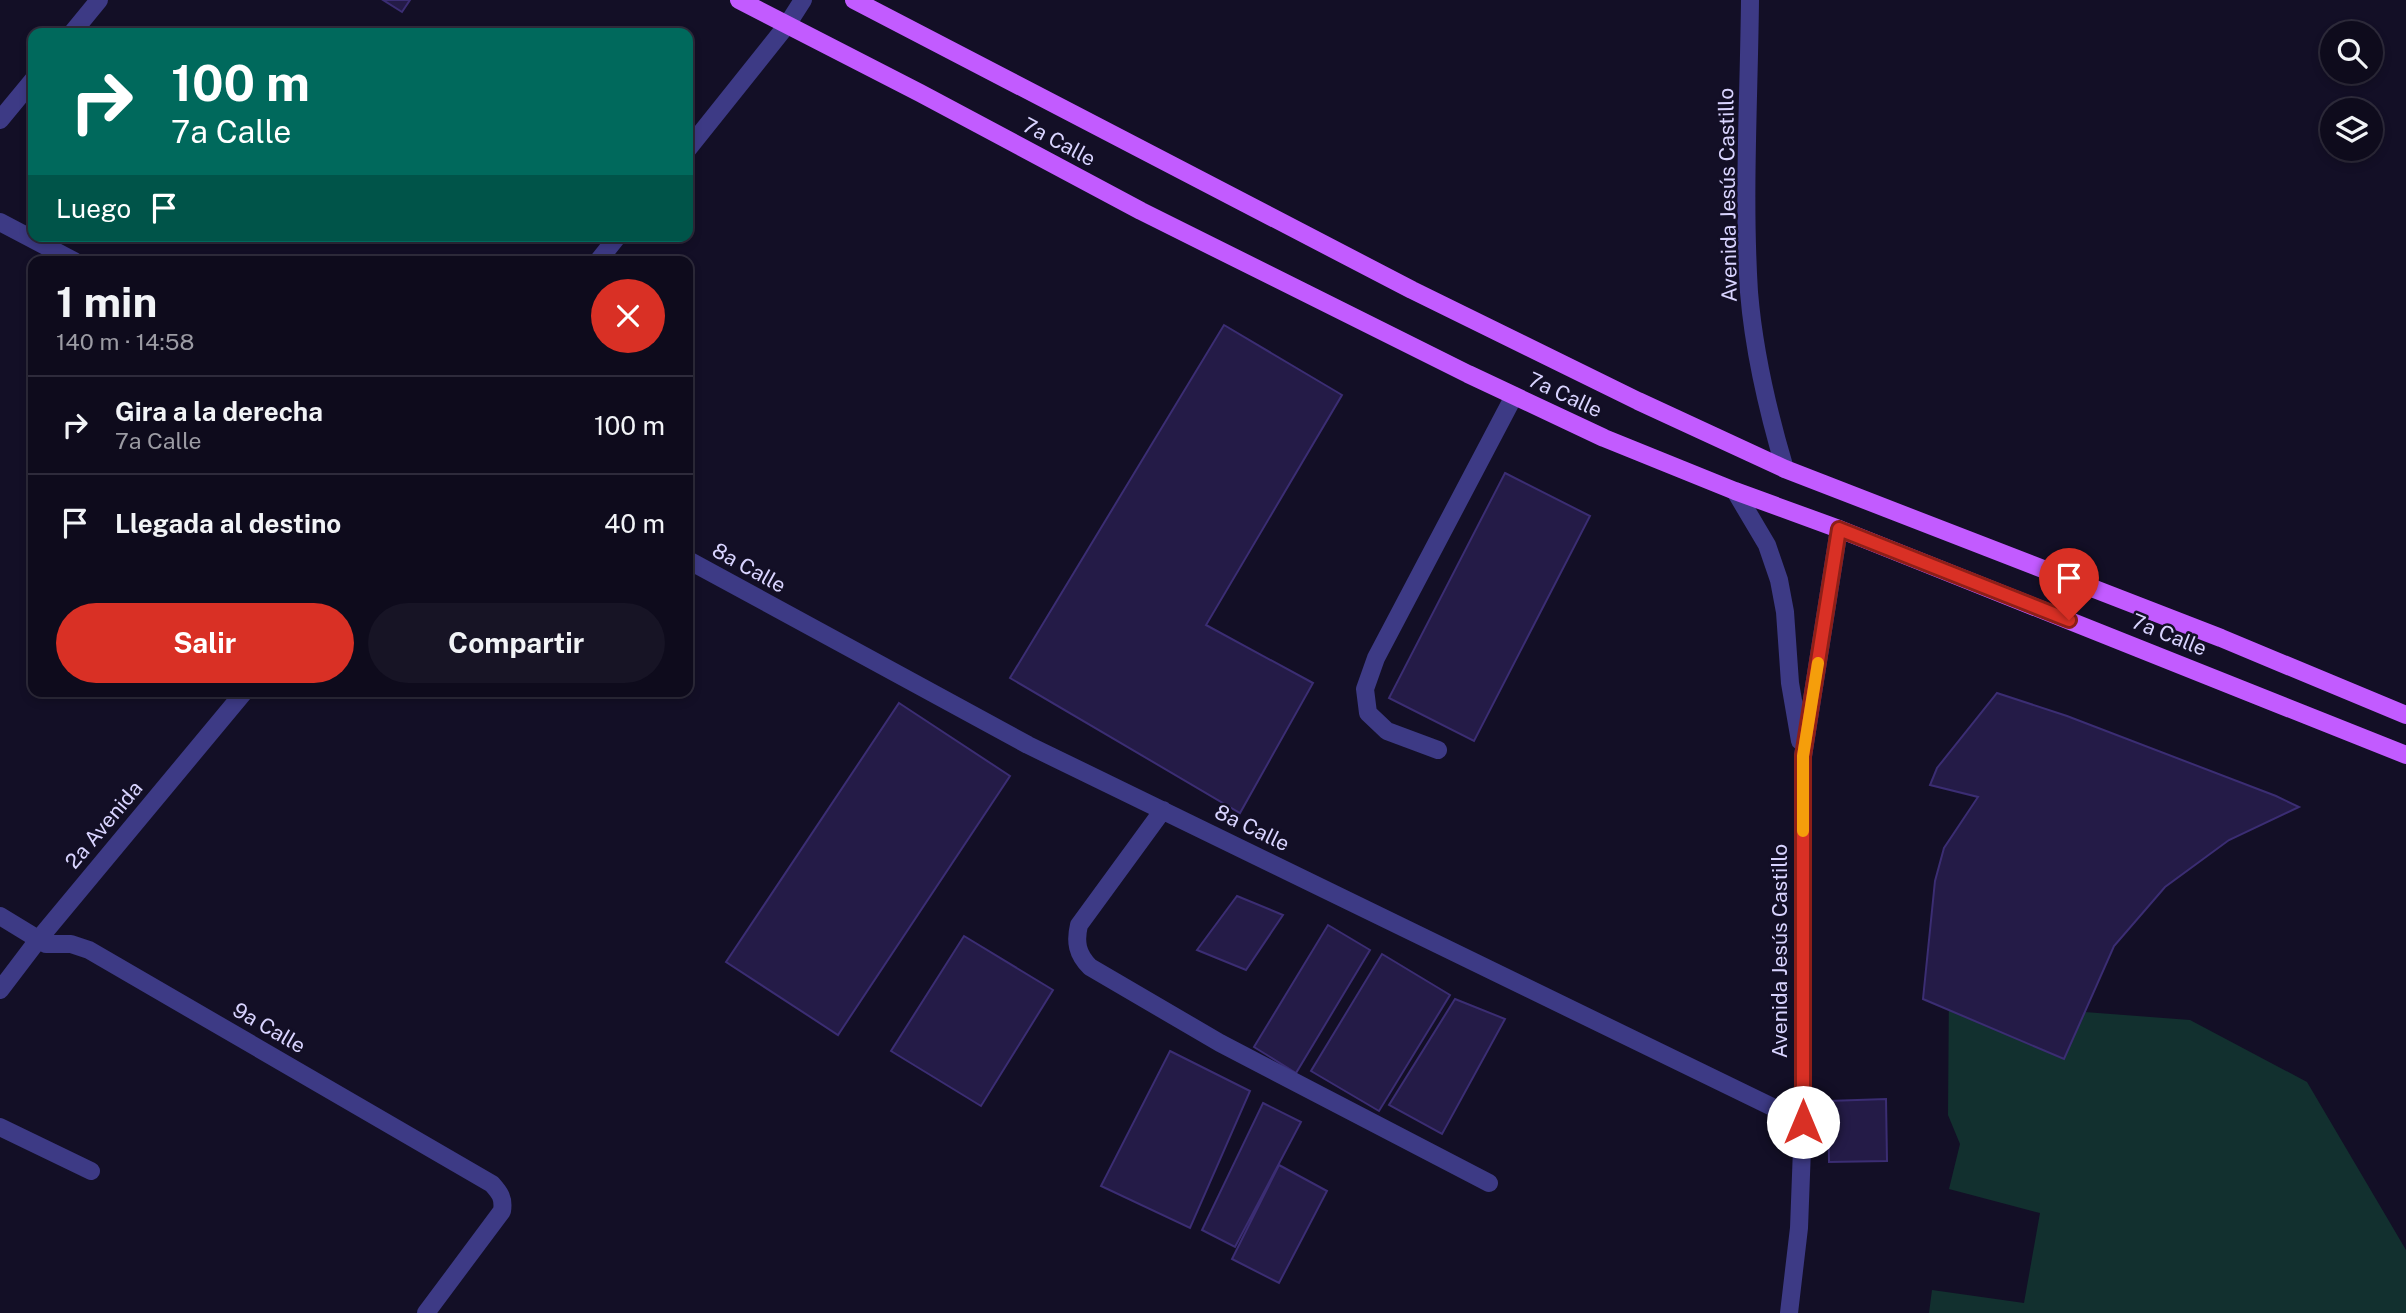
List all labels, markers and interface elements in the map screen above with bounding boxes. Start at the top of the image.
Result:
map controls [2320,21,2383,161]
button: search [2320,21,2383,84]
text: 100 m [171,54,310,112]
icon: right [56,56,147,147]
street label: Avenida Jesús Castillo [1713,88,1742,302]
button: layers [2320,98,2383,161]
street label: 7a Calle [1018,112,1100,171]
text: 7a Calle [171,113,291,150]
icon: arrive [145,189,183,227]
text: Luego [56,193,131,224]
text: 1 min [56,277,157,326]
button: close [591,279,665,353]
text: 140 m · 14:58 [56,328,194,355]
street label: 7a Calle [1524,367,1606,423]
text: Gira a la derecha [115,396,323,427]
icon: right [56,406,94,444]
text: 100 m [594,410,665,441]
text: 7a Calle [115,427,202,454]
icon: arrive [56,504,94,542]
text: Llegada al destino [115,508,341,539]
text: 40 m [604,508,665,539]
street label: 8a Calle [708,537,790,598]
pin [2039,548,2099,620]
icon: arrive [2050,559,2088,597]
button: Salir [56,603,354,683]
button: Compartir [368,603,665,683]
street label: 7a Calle [2128,608,2211,661]
street label: 2a Avenida [60,776,147,874]
street label: 8a Calle [1211,799,1294,856]
street label: Avenida Jesús Castillo [1767,844,1792,1058]
street label: 9a Calle [229,997,310,1058]
position arrow [1766,1085,1840,1159]

